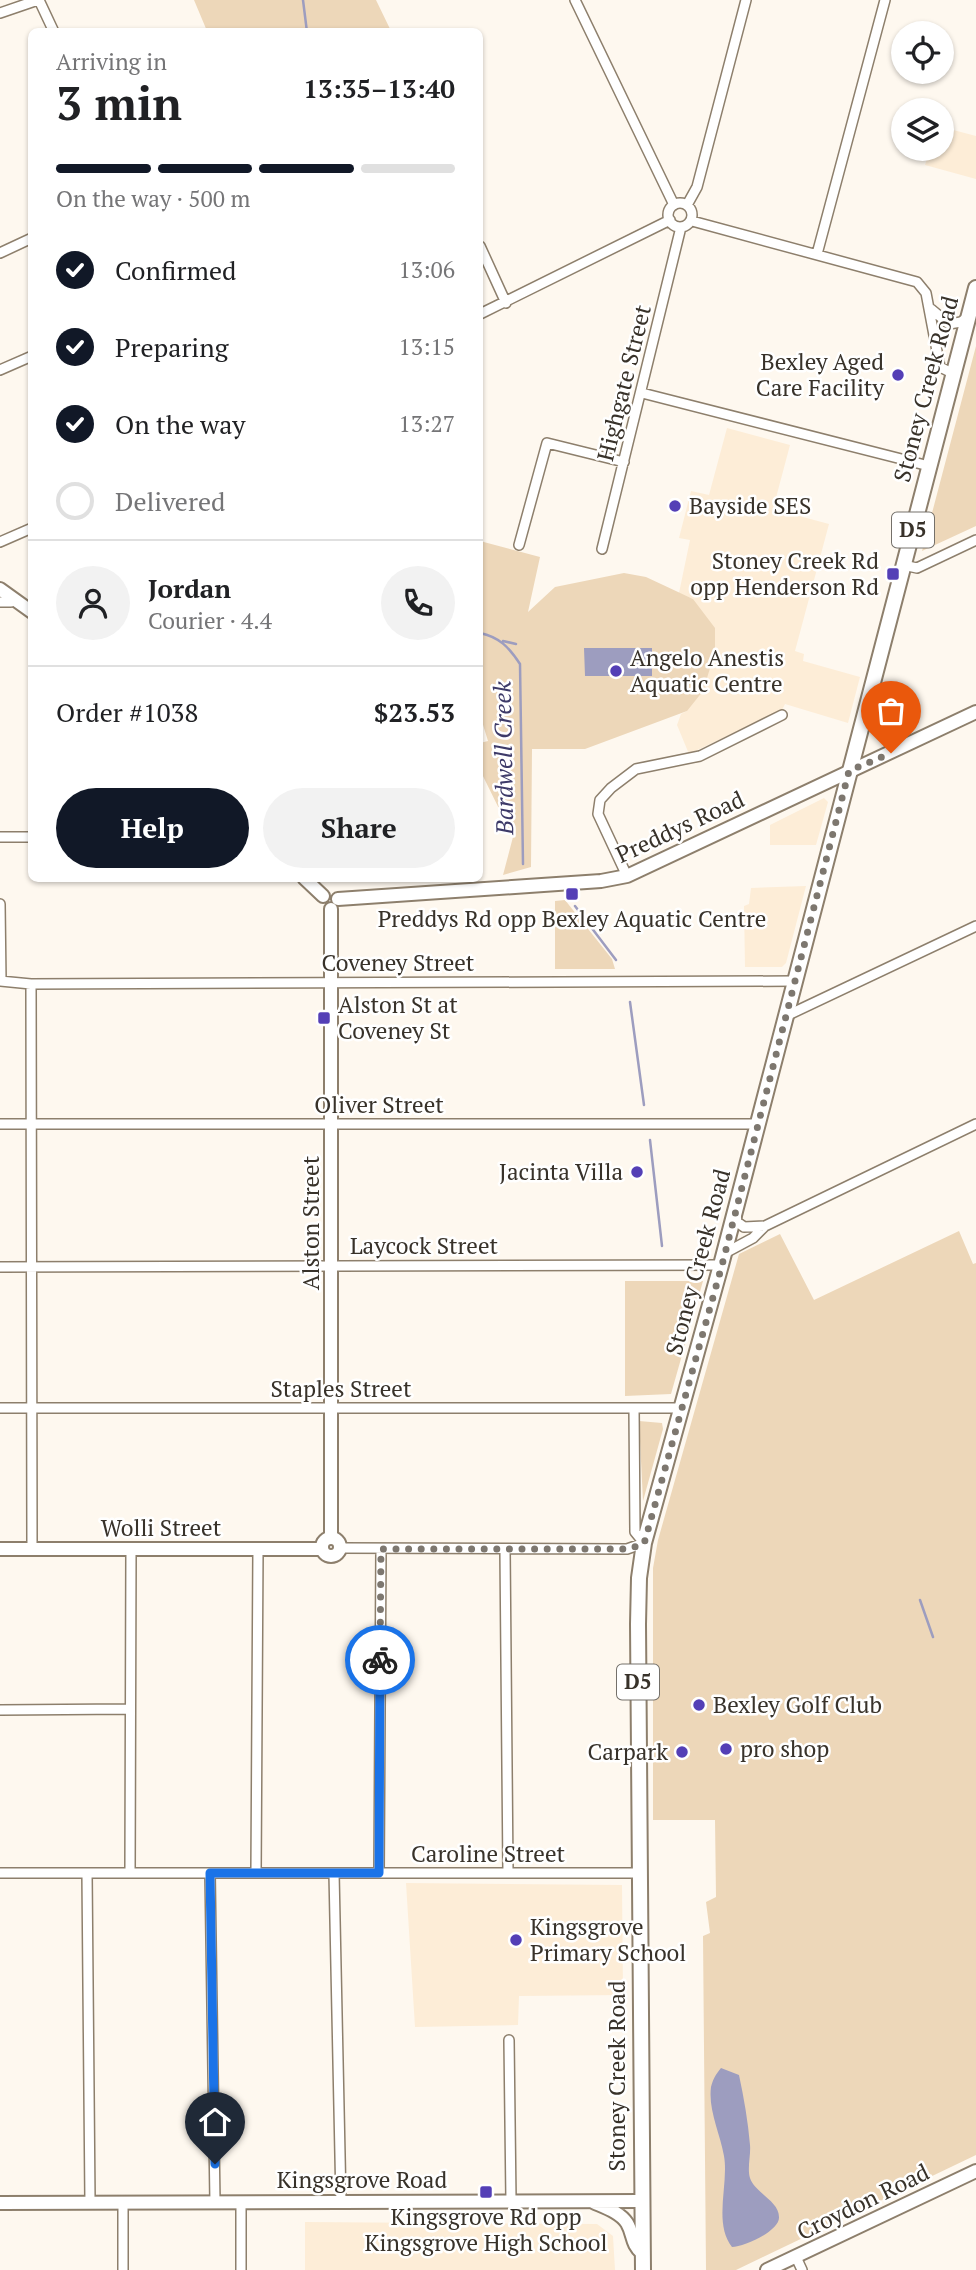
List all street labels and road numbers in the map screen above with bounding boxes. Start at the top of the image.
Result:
street label: Stoney Creek Road [886,292,965,485]
street label: Highgate Street [589,301,658,464]
road number: D5 [892,512,934,548]
street label: Preddys Road [611,783,749,870]
street label: Coveney Street [322,947,475,978]
street label: Oliver Street [314,1089,444,1120]
street label: Alston Street [295,1155,326,1290]
street label: Stoney Creek Road [658,1165,737,1358]
street label: Laycock Street [350,1230,498,1261]
street label: Staples Street [271,1373,412,1404]
street label: Wolli Street [101,1512,222,1543]
road number: D5 [617,1664,659,1700]
street label: Caroline Street [411,1838,565,1869]
street label: Stoney Creek Road [601,1980,632,2172]
street label: Croydon Road [791,2156,934,2247]
street label: Kingsgrove Road [277,2164,447,2195]

